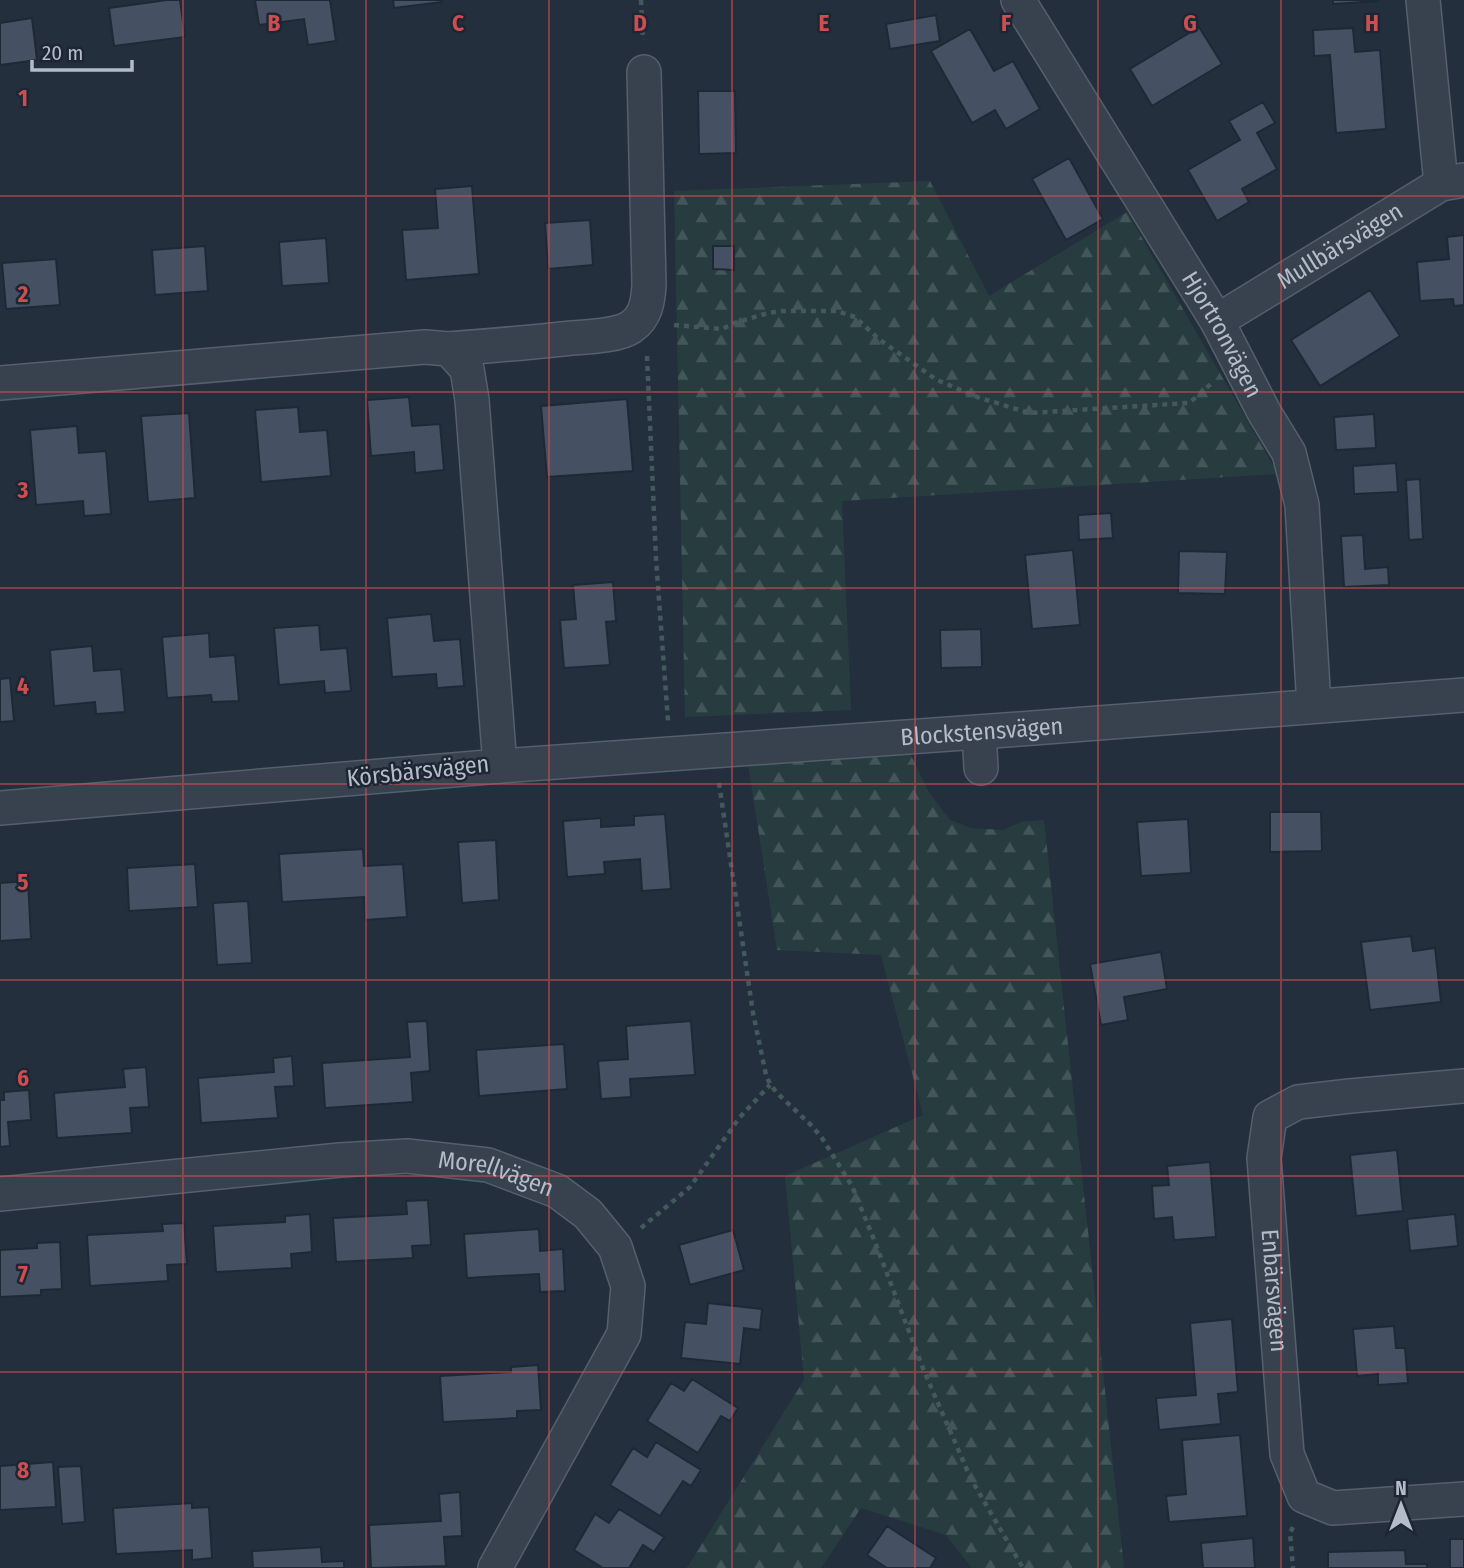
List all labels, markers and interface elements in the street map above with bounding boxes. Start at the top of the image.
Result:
text: B [268,9,281,37]
text: C [452,9,464,37]
text: D [633,9,647,37]
text: E [819,9,830,37]
text: F [1001,9,1011,37]
text: G [1183,9,1197,37]
text: H [1365,9,1379,37]
scale bar [32,28,131,72]
text: 20 m [42,40,83,66]
text: 1 [18,84,28,112]
street label: Mullbärsvägen [1272,197,1408,295]
street label: Hjortronvägen [1176,266,1268,402]
text: 2 [17,280,29,308]
text: 3 [17,476,29,504]
text: 4 [17,672,29,700]
street label: Blockstensvägen [900,712,1064,751]
street label: Körsbärsvägen [346,750,490,792]
text: 5 [17,868,29,896]
text: 6 [17,1064,29,1092]
street label: Morellvägen [437,1146,558,1203]
street label: Enbärsvägen [1256,1228,1293,1353]
text: 7 [18,1260,28,1288]
text: 8 [17,1456,29,1484]
north arrow [1366,1470,1436,1540]
text: N [1395,1477,1407,1500]

